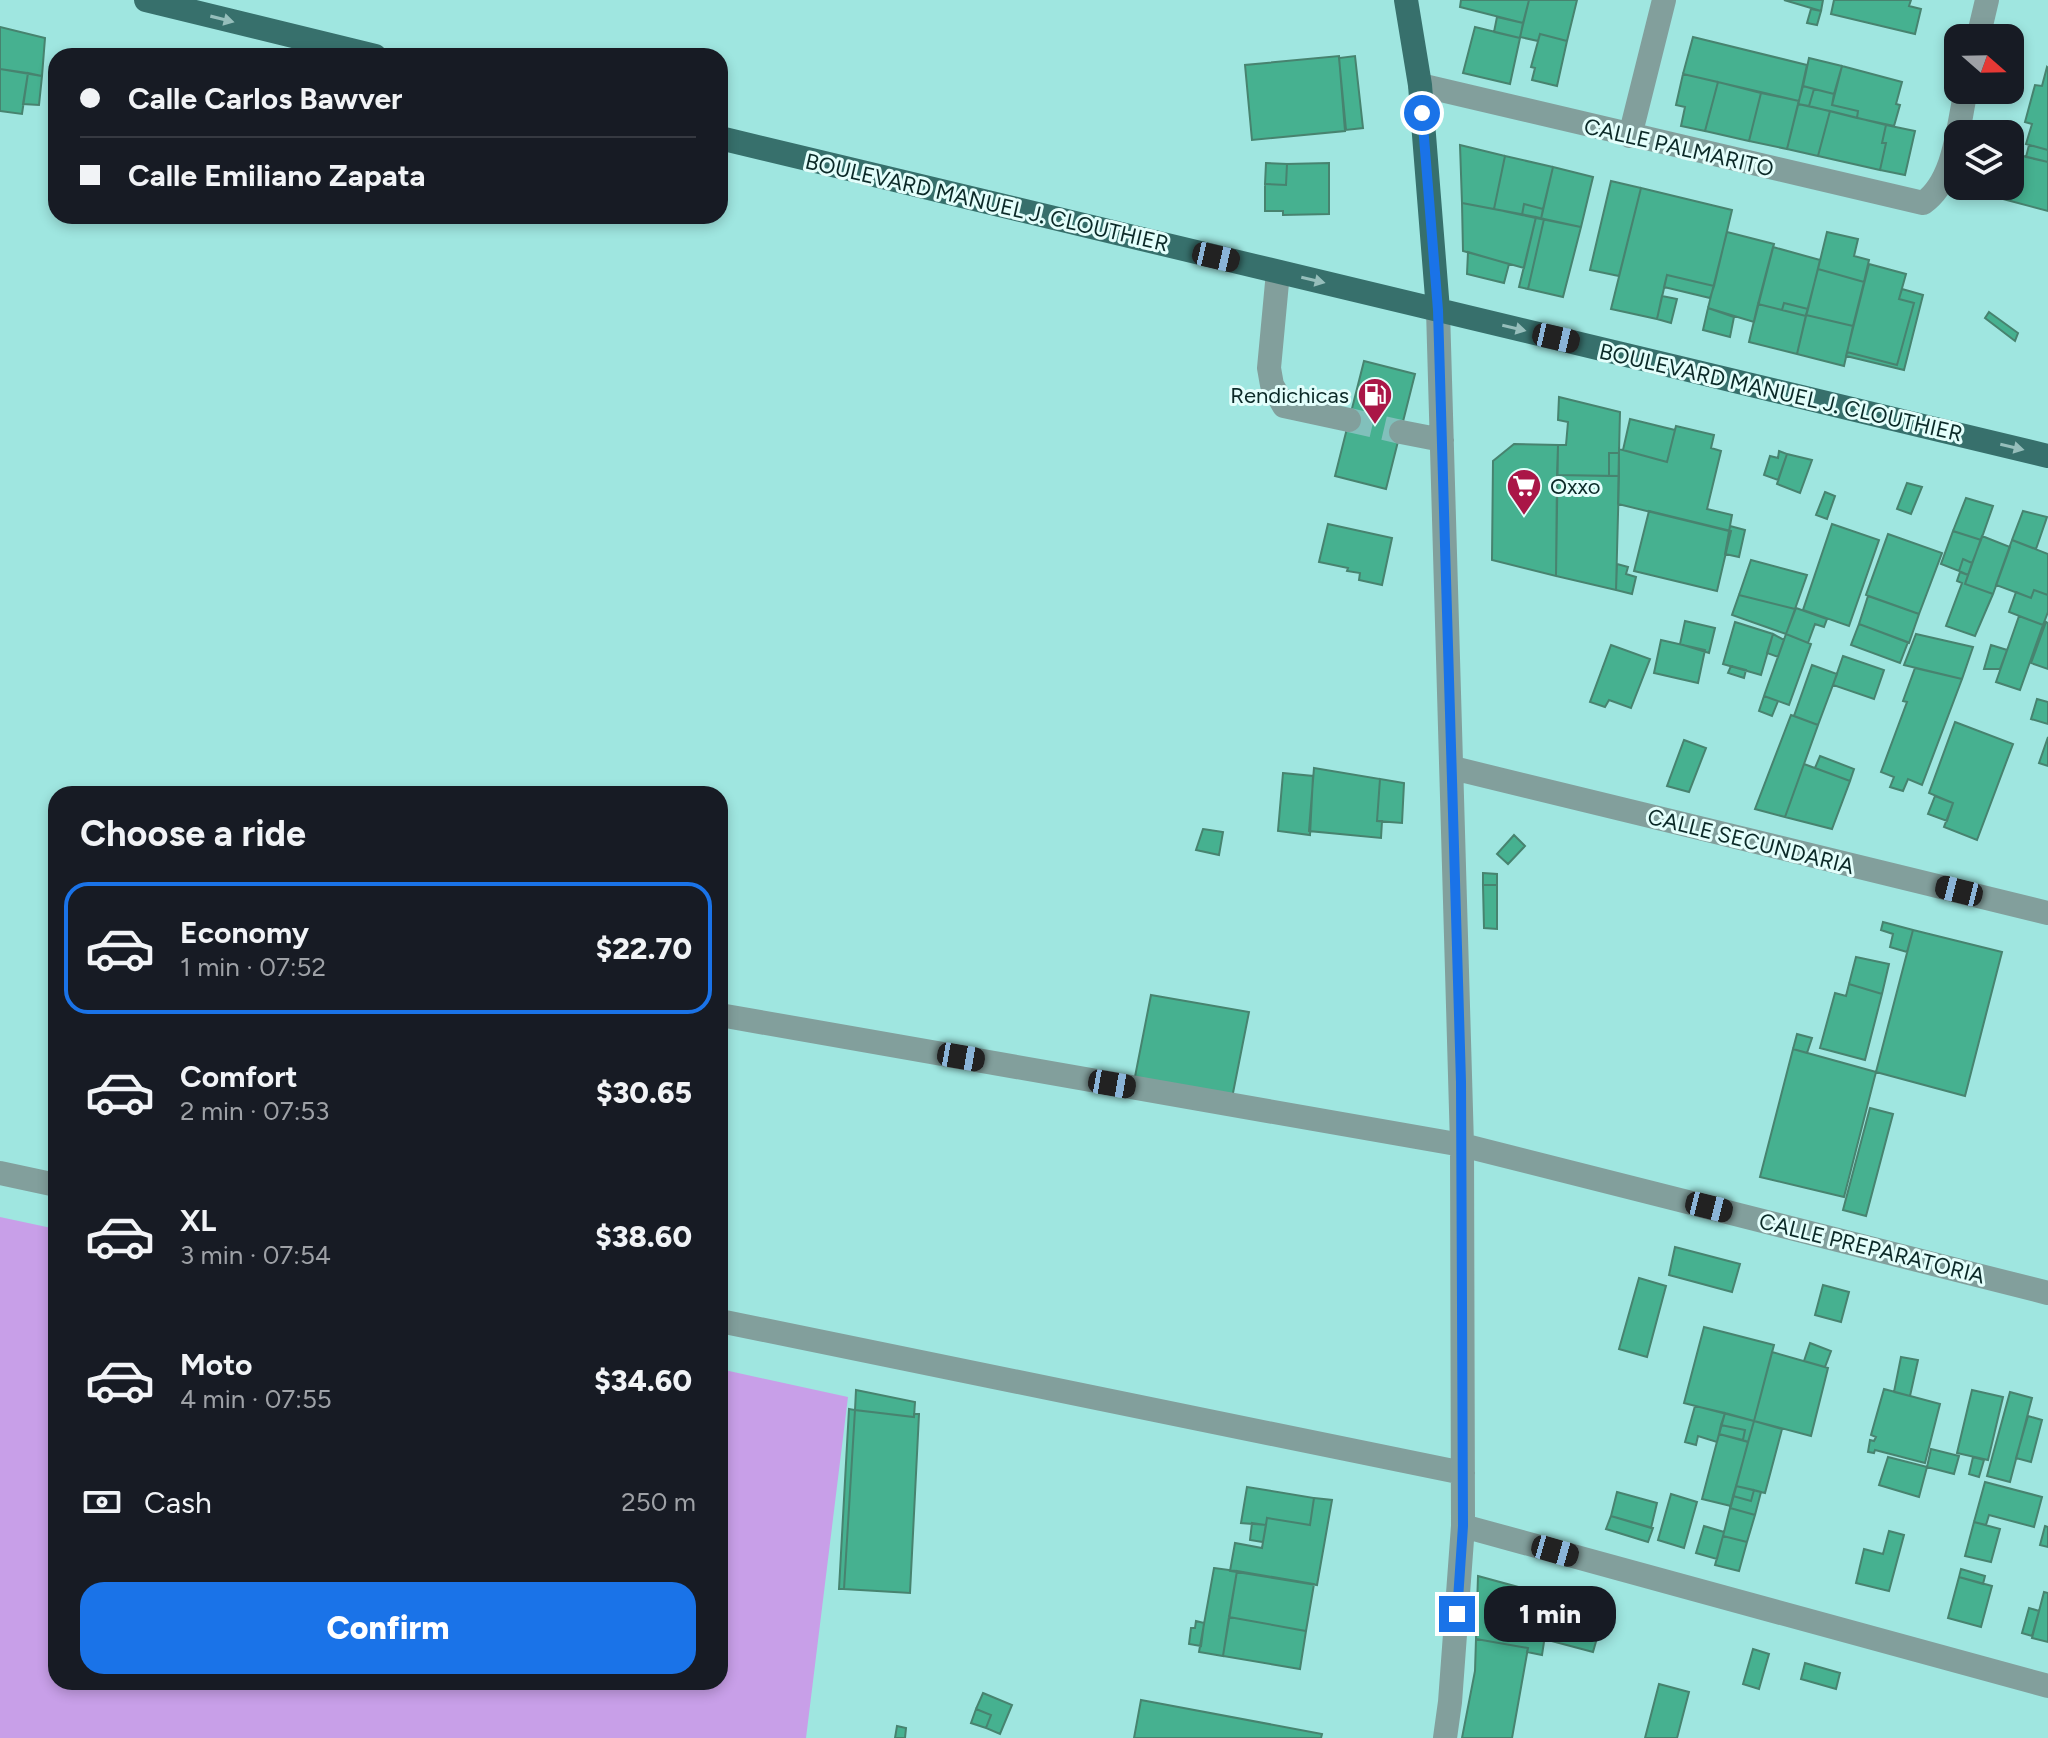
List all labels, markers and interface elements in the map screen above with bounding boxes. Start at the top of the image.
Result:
one-way arrow [209,13,234,26]
north arrow [1944,24,2024,104]
map controls [1944,24,2024,200]
text: Calle Carlos Bawver [128,80,402,117]
route start [1404,95,1440,131]
street label: CALLE PALMARITO [1582,113,1776,182]
button: layers [1944,120,2024,200]
street label: BOULEVARD MANUEL J. CLOUTHIER [803,147,1171,257]
text: Calle Emiliano Zapata [128,157,426,194]
car [1190,240,1242,274]
one-way arrow [1301,274,1326,287]
car [1530,321,1582,355]
one-way arrow [1501,322,1526,335]
street label: BOULEVARD MANUEL J. CLOUTHIER [1597,337,1965,447]
fuel station icon: Rendichicas [1356,376,1394,426]
place label: Rendichicas [1230,382,1349,409]
one-way arrow [1999,441,2024,454]
supermarket icon: Oxxo [1505,467,1543,517]
place label: Oxxo [1550,473,1601,500]
street label: CALLE SECUNDARIA [1645,803,1857,880]
text: Choose a ride [80,812,306,855]
car [1933,874,1985,908]
icon: car [84,912,156,984]
text: Economy [180,914,309,951]
text: $22.70 [596,930,692,967]
text: 1 min · 07:52 [180,951,326,983]
car [935,1041,987,1073]
icon: car [84,1056,156,1128]
text: Comfort [180,1058,298,1095]
car [1086,1068,1138,1100]
text: $30.65 [596,1074,692,1111]
text: 2 min · 07:53 [180,1095,329,1127]
car [1683,1190,1735,1224]
icon: car [84,1200,156,1272]
text: XL [180,1202,216,1239]
street label: CALLE PREPARATORIA [1756,1207,1988,1290]
text: $38.60 [595,1218,692,1255]
text: 3 min · 07:54 [180,1239,331,1271]
icon: car [84,1344,156,1416]
text: Moto [180,1346,252,1383]
text: $34.60 [594,1362,692,1399]
text: 4 min · 07:55 [180,1383,332,1415]
icon: cash [80,1480,124,1524]
text: Cash [144,1484,212,1521]
text: 250 m [621,1486,696,1518]
car [1529,1533,1581,1569]
button: Confirm [80,1582,696,1674]
callout: 1 min [1485,1586,1617,1642]
route end [1439,1596,1475,1632]
text: 1 min [1519,1598,1581,1630]

